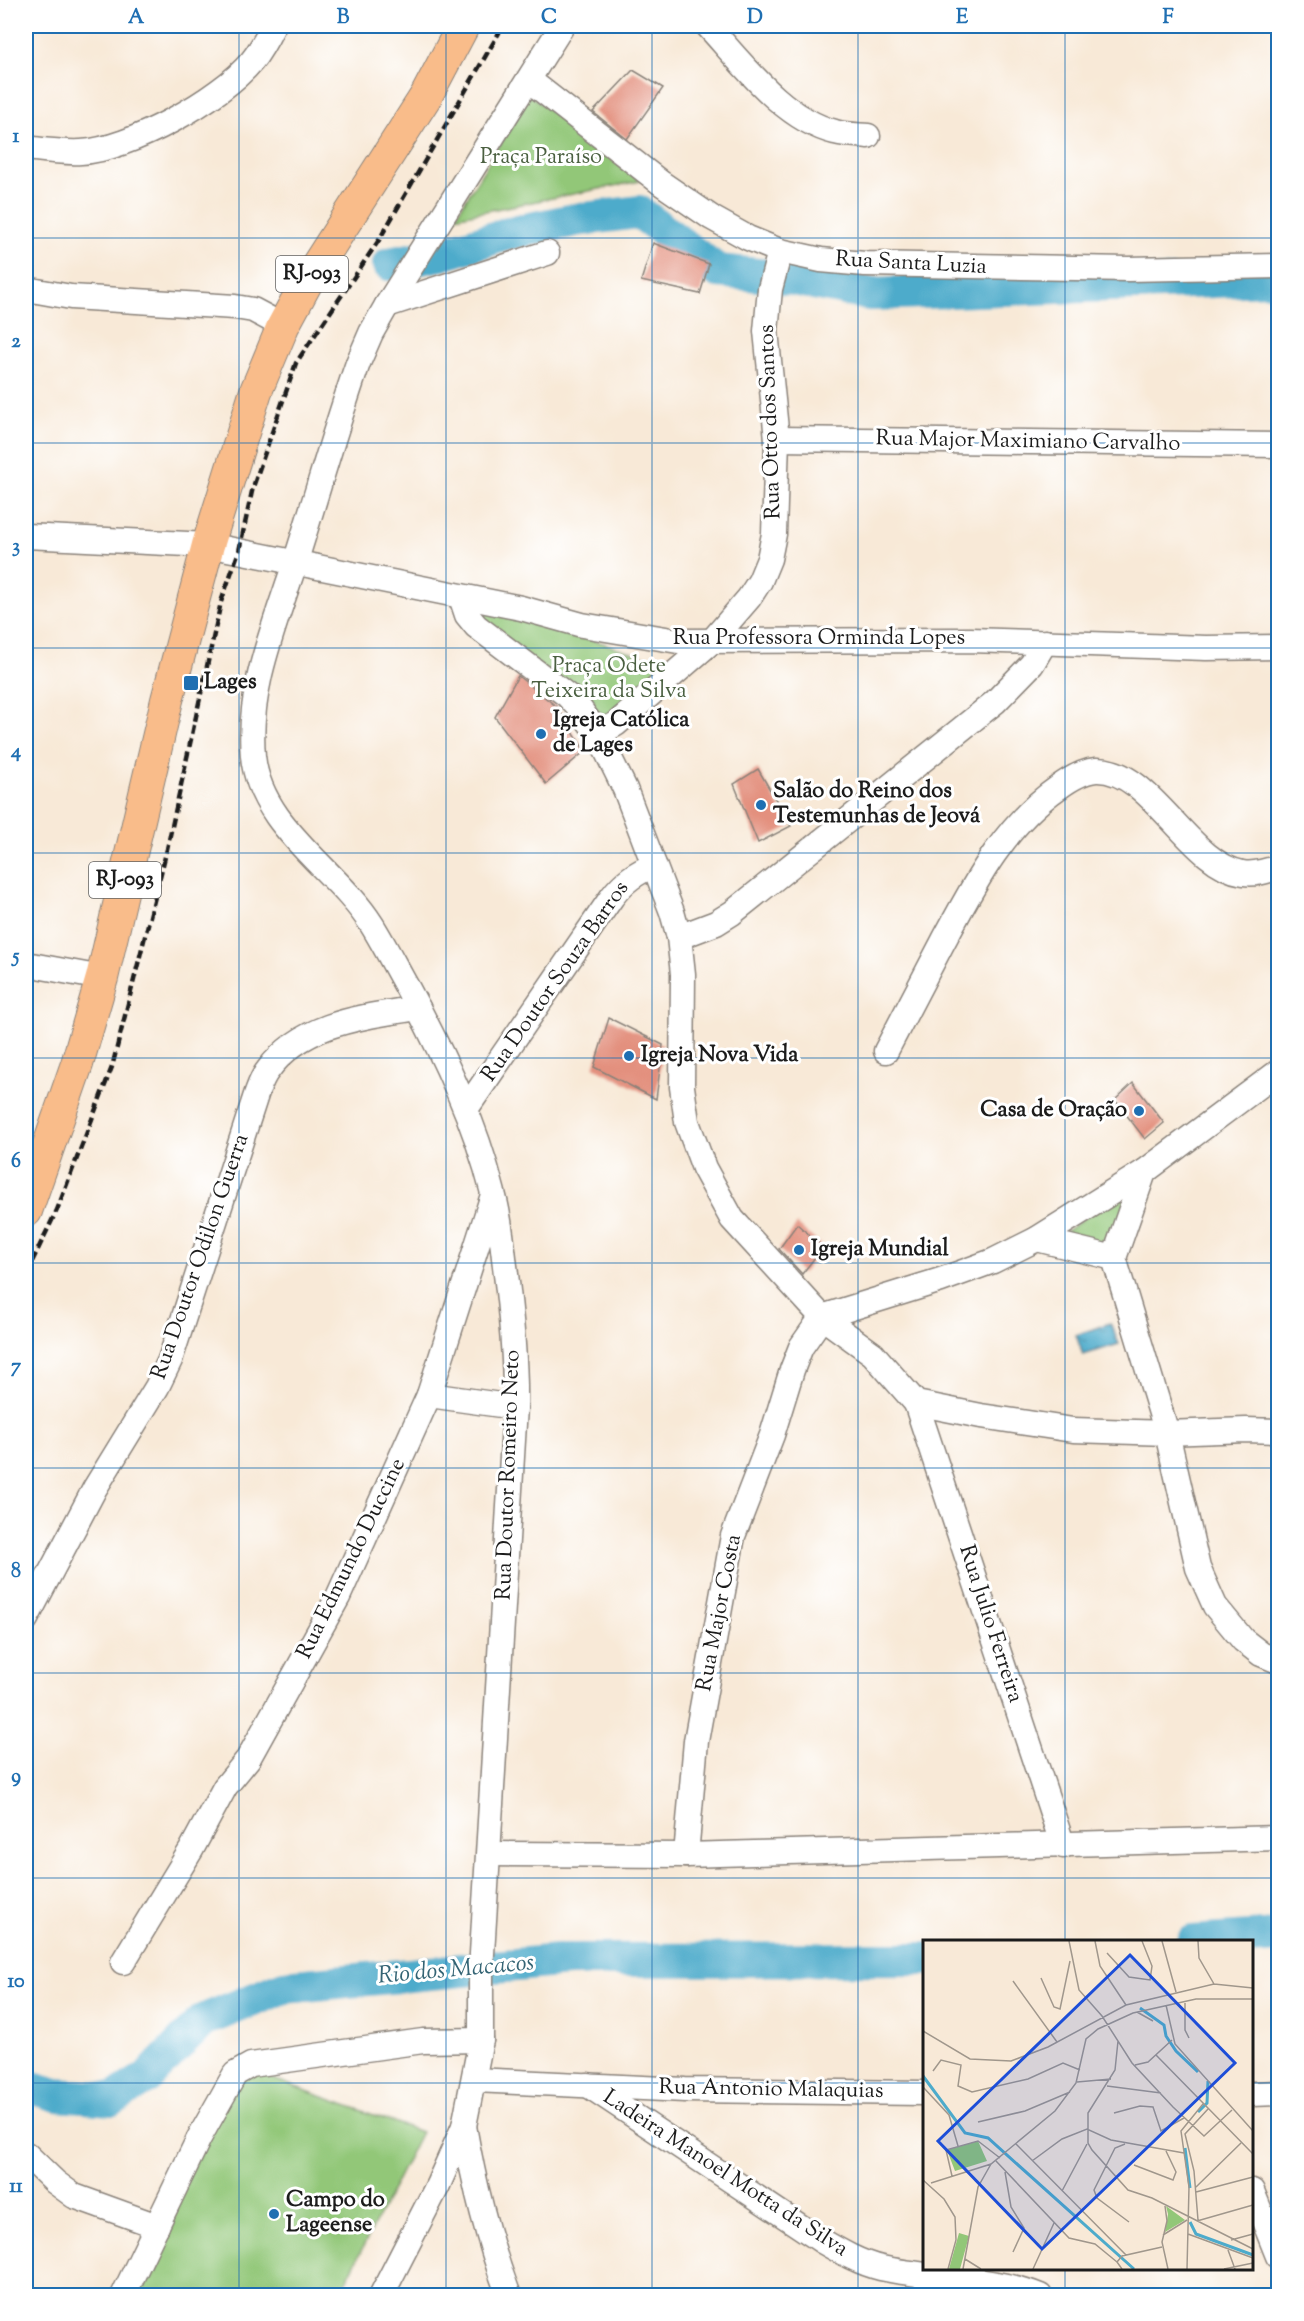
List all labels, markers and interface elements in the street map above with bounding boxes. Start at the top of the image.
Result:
text: A [128,4,145,33]
text: B [337,4,350,33]
text: C [541,4,557,33]
text: D [747,4,763,33]
text: E [956,4,969,33]
text: F [1162,4,1174,33]
text: 1 [13,123,20,152]
park label: Praça Paraíso [480,142,602,174]
street label: Rua Santa Luzia [834,244,988,284]
road number: RJ-093 [276,256,348,292]
street label: Rua Otto dos Santos [752,324,790,520]
text: 2 [11,328,21,357]
street label: Rua Major Maximiano Carvalho [875,423,1181,461]
text: 3 [12,533,20,562]
street label: Rua Professora Orminda Lopes [673,623,965,655]
park label: Praça Odete Teixeira da Silva [531,651,687,708]
place label: Lages [204,667,257,699]
marker: Lages [182,674,200,692]
place label: Igreja Católica de Lages [553,705,690,762]
marker: Igreja Católica de Lages [534,727,548,741]
text: 4 [10,738,21,767]
place label: Salão do Reino dos Testemunhas de Jeová [773,776,981,833]
marker: Salão do Reino dos Testemunhas de Jeová [754,798,768,812]
road number: RJ-093 [89,862,161,898]
street label: Rua Doutor Souza Barros [474,875,638,1089]
text: 5 [11,943,20,972]
place label: Igreja Nova Vida [641,1040,799,1072]
marker: Igreja Nova Vida [622,1049,636,1063]
place label: Casa de Oração [980,1095,1127,1127]
marker: Casa de Oração [1132,1104,1146,1118]
street label: Rua Doutor Odilon Guerra [144,1130,258,1384]
text: 6 [11,1148,21,1177]
place label: Igreja Mundial [811,1234,949,1266]
marker: Igreja Mundial [792,1243,806,1257]
street label: Rua Doutor Romeiro Neto [489,1349,529,1601]
text: 7 [11,1353,22,1382]
street label: Rua Edmundo Duccine [289,1453,415,1665]
street label: Rua Major Costa [689,1532,751,1694]
street label: Rua Julio Ferreira [949,1541,1031,1707]
text: 8 [11,1558,21,1587]
text: 9 [11,1763,21,1792]
inset map [923,1940,1253,2270]
water label: Rio dos Macacos [377,1946,535,1994]
text: 10 [7,1968,25,1997]
street label: Rua Antonio Malaquias [658,2072,884,2108]
street label: Ladeira Manoel Motta da Silva [596,2082,854,2266]
text: 11 [9,2173,23,2202]
place label: Campo do Lageense [286,2185,385,2242]
marker: Campo do Lageense [267,2207,281,2221]

